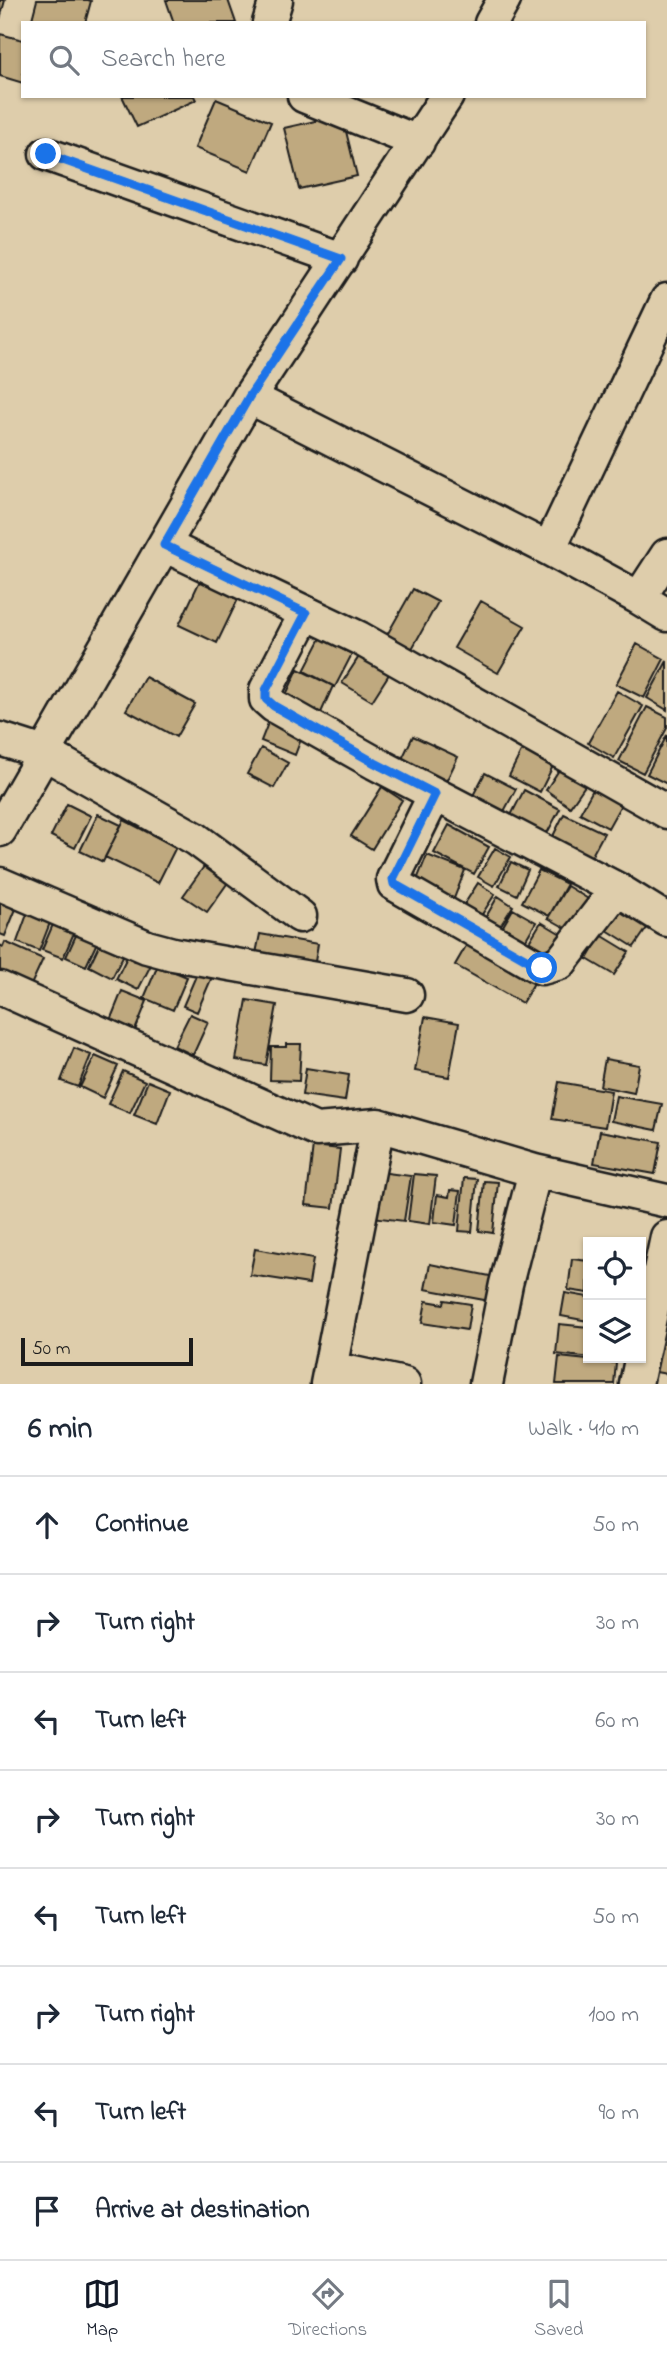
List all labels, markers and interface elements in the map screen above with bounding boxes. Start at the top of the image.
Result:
search box [21,21,646,98]
icon: search [45,41,83,79]
text: Search here [101,41,226,79]
route end [30,138,61,169]
route start [526,952,557,983]
map controls [583,1237,646,1363]
button: locate [583,1237,646,1300]
button: layers [583,1300,646,1363]
scale bar [21,1335,192,1367]
text: 50 m [32,1336,71,1363]
text: 6 min [28,1408,92,1452]
text: Walk · 410 m [528,1413,639,1446]
icon: ahead [28,1506,66,1544]
text: Continue [95,1506,188,1544]
text: 50 m [592,1509,639,1542]
icon: right [28,1604,66,1642]
text: Turn right [95,1604,195,1642]
text: 30 m [596,1607,639,1640]
icon: left [28,1702,66,1740]
text: Turn left [95,1702,186,1740]
text: 60 m [595,1705,639,1738]
icon: right [28,1800,66,1838]
text: Turn right [95,1800,195,1838]
text: 30 m [596,1803,639,1836]
icon: left [28,1898,66,1936]
text: Turn left [95,1898,186,1936]
text: 50 m [592,1901,639,1934]
icon: right [28,1996,66,2034]
text: Turn right [95,1996,195,2034]
text: 100 m [588,1999,639,2032]
icon: left [28,2094,66,2132]
text: Turn left [95,2094,186,2132]
text: 90 m [599,2097,639,2130]
icon: arrive [28,2192,66,2230]
text: Arrive at destination [95,2192,310,2230]
tab: Map [83,2275,121,2344]
tab: Directions [288,2275,367,2344]
tab: Saved [534,2275,584,2344]

